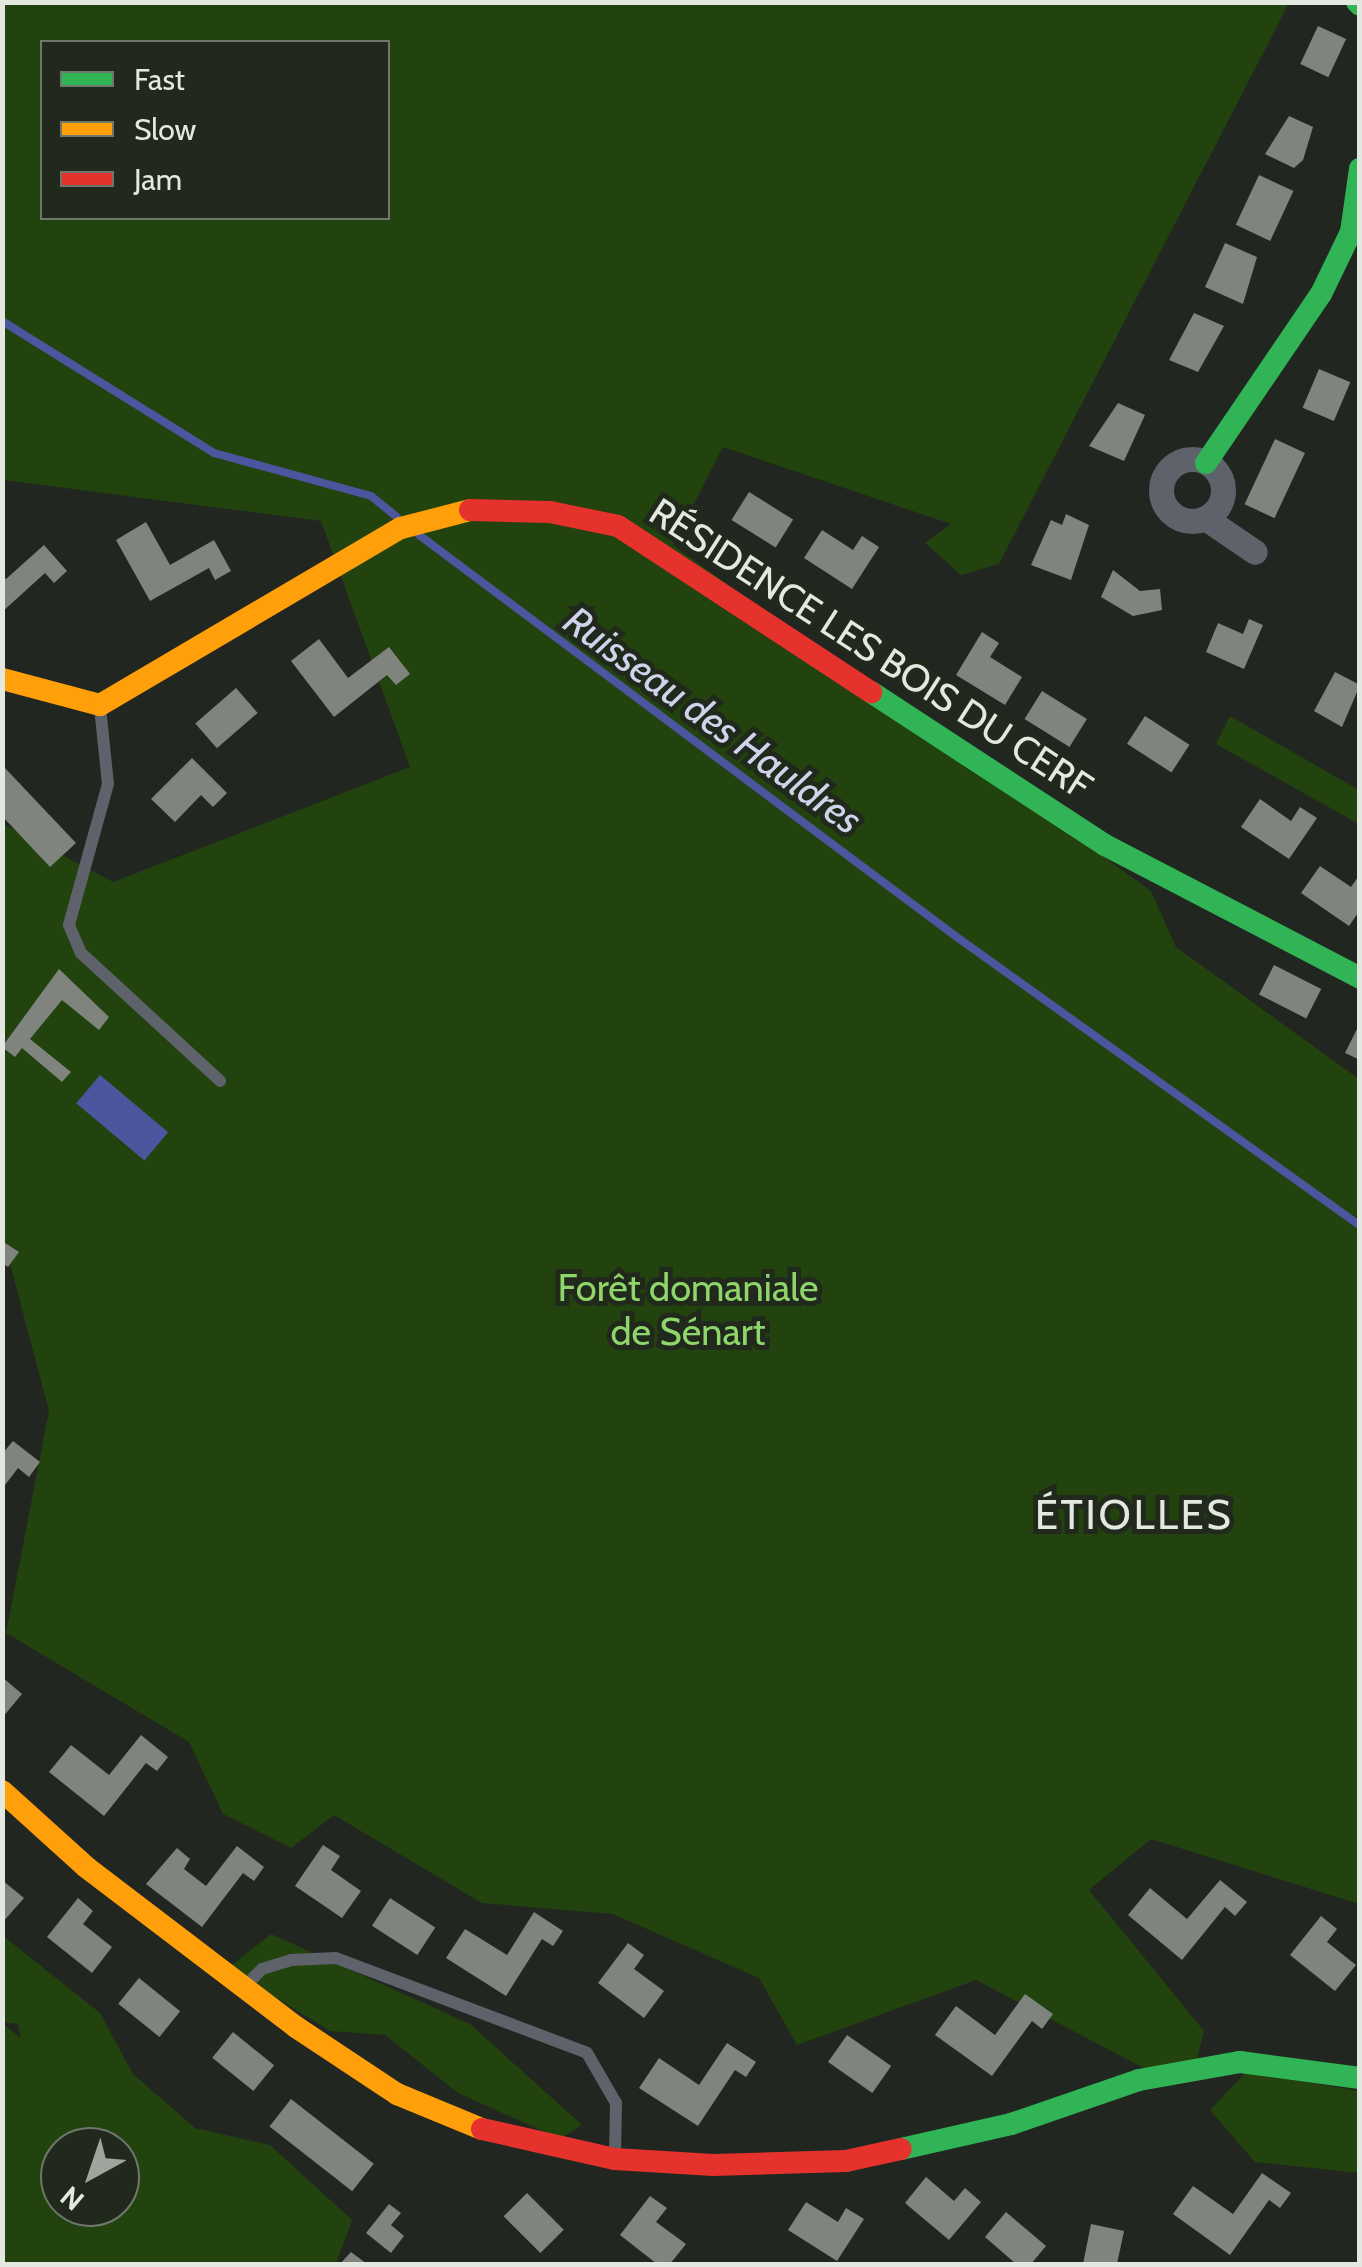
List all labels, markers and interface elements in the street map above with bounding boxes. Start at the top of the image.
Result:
legend [40,40,390,220]
text: Fast [134,61,185,98]
text: Slow [134,111,196,148]
text: Jam [134,161,182,198]
street label: RÉSIDENCE LES BOIS DU CERF [641,489,1101,809]
water label: Ruisseau des Hauldres [555,596,871,844]
park label: Forêt domaniale de Sénart [558,1265,818,1355]
district label: ÉTIOLLES [1035,1489,1233,1539]
north arrow [40,2127,140,2227]
text: N [53,2179,91,2218]

